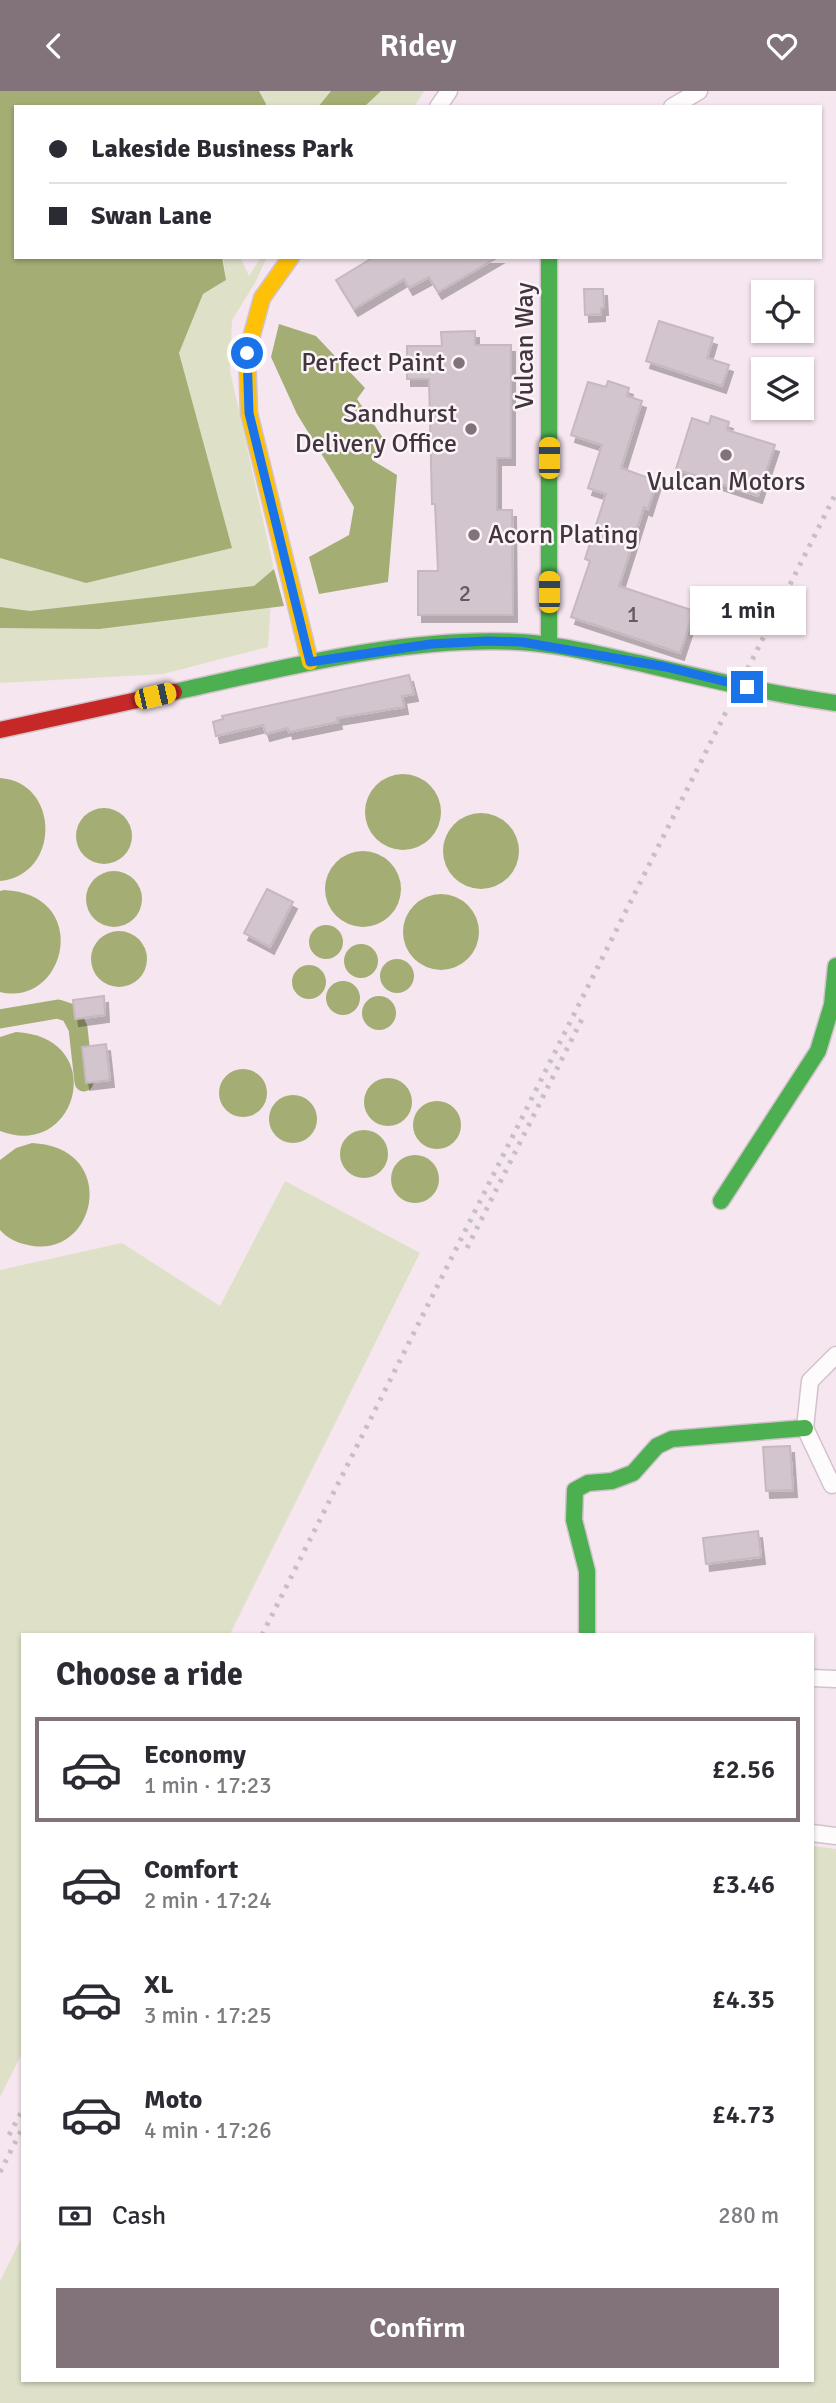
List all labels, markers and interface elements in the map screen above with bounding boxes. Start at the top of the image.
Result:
text: Ridey [380,26,456,65]
icon: back [35,27,73,65]
icon: heart [763,27,801,65]
text: Lakeside Business Park [91,133,354,165]
text: Swan Lane [91,200,212,232]
map controls [751,280,814,420]
button: locate [751,280,814,343]
street label: Vulcan Way [509,282,541,410]
route start [231,337,263,369]
place label: Perfect Paint [301,347,445,379]
marker: Perfect Paint [451,355,467,371]
button: layers [751,357,814,420]
place label: Sandhurst Delivery Office [295,398,457,460]
marker: Sandhurst Delivery Office [463,421,479,437]
car [539,437,560,479]
marker: Vulcan Motors [718,447,734,463]
place label: Vulcan Motors [647,466,805,498]
place label: Acorn Plating [488,519,638,551]
marker: Acorn Plating [466,527,482,543]
car [539,571,560,613]
house number: 2 [459,579,471,608]
callout: 1 min [689,585,805,635]
text: 1 min [720,596,776,625]
house number: 1 [627,600,639,629]
route end [731,671,763,703]
car [133,681,178,711]
text: Choose a ride [56,1655,243,1694]
icon: car [60,1738,123,1801]
text: Economy [144,1739,246,1771]
text: £2.56 [712,1754,775,1786]
text: 1 min · 17:23 [144,1771,272,1800]
icon: car [60,1853,123,1916]
text: Comfort [144,1854,238,1886]
text: £3.46 [712,1869,775,1901]
text: 2 min · 17:24 [144,1886,272,1915]
icon: car [60,1968,123,2031]
text: XL [144,1969,174,2001]
text: £4.35 [712,1984,775,2016]
text: 3 min · 17:25 [144,2001,272,2030]
icon: car [60,2083,123,2146]
text: Moto [144,2084,202,2116]
text: £4.73 [712,2099,775,2131]
text: 4 min · 17:26 [144,2116,272,2145]
icon: cash [56,2197,94,2235]
text: Cash [112,2200,166,2232]
text: 280 m [718,2201,779,2230]
button: Confirm [56,2288,779,2368]

